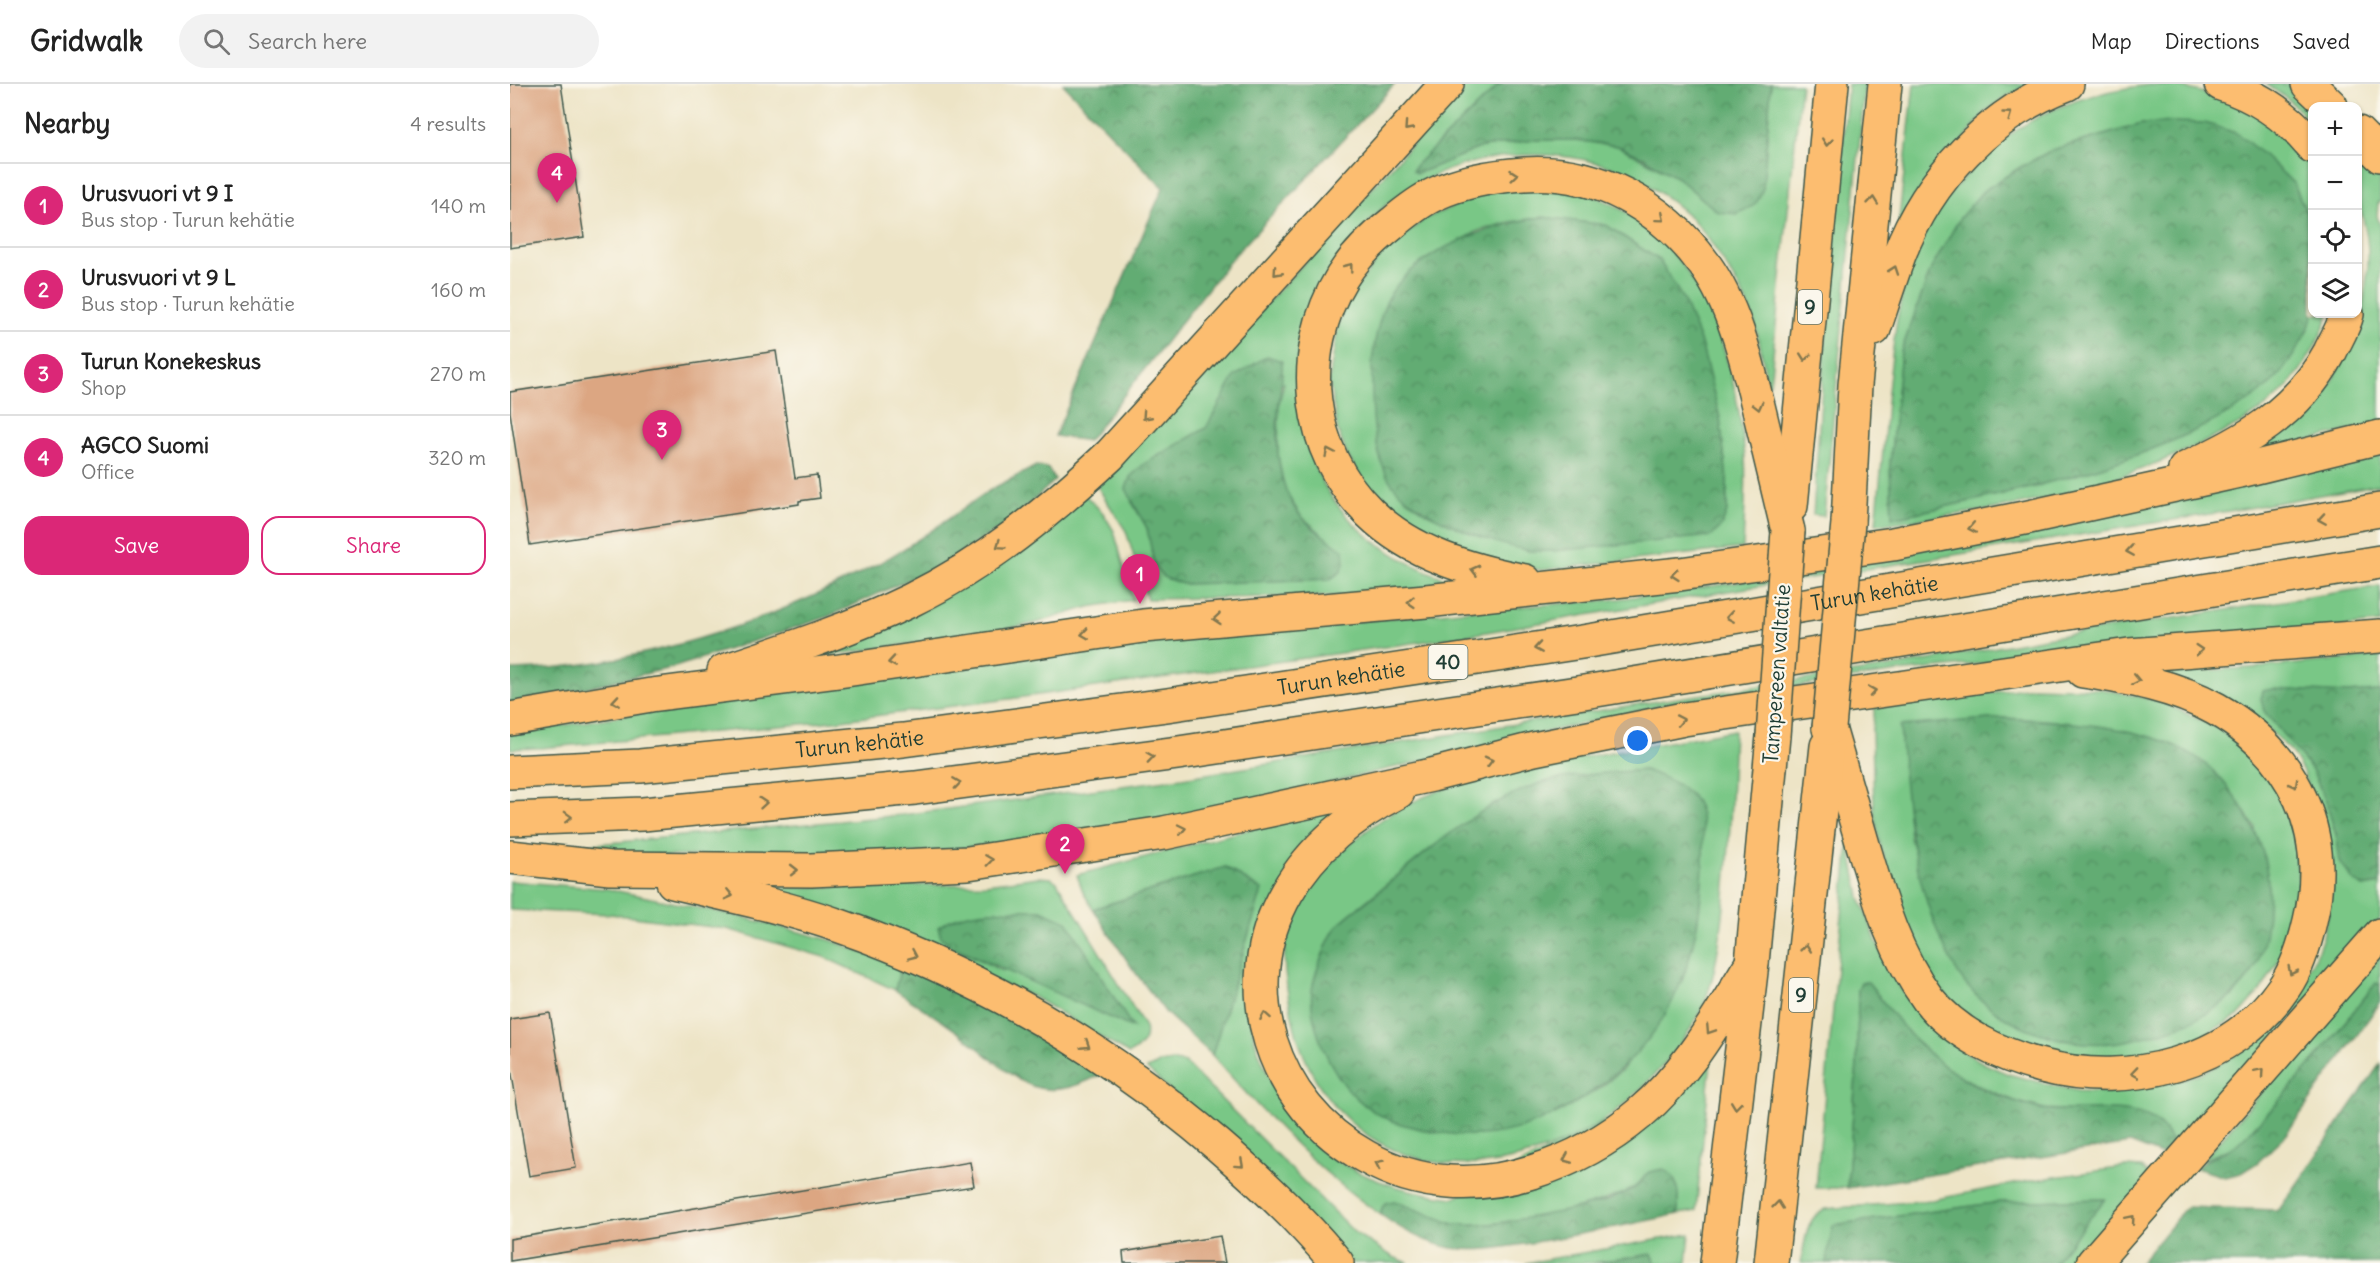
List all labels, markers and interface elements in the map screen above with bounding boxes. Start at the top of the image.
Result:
search box [179,14,599,68]
text: Gridwalk [30,23,143,59]
icon: search [200,25,233,58]
text: Search here [248,27,367,55]
text: Map [2091,28,2132,55]
text: Directions [2165,28,2259,55]
text: Saved [2292,28,2350,55]
map controls [2308,102,2362,318]
button: + [2308,102,2362,156]
text: Nearby [24,107,110,140]
text: 4 results [410,111,486,136]
one-way arrow [2001,111,2012,122]
one-way arrow [1404,121,1415,131]
one-way arrow [1821,138,1834,147]
pin: 4 [538,154,576,203]
button: − [2308,156,2362,210]
one-way arrow [1509,169,1518,182]
text: Urusvuori vt 9 I [81,179,233,207]
text: 1 [40,193,47,218]
text: 140 m [431,193,486,218]
one-way arrow [1866,197,1879,206]
text: Bus stop · Turun kehätie [81,207,295,232]
button: locate [2308,210,2362,264]
one-way arrow [1654,211,1665,222]
text: Urusvuori vt 9 L [81,263,236,291]
one-way arrow [1342,263,1353,274]
button: layers [2308,264,2362,318]
one-way arrow [1273,265,1284,275]
one-way arrow [1887,265,1900,276]
text: 2 [38,277,49,302]
text: 160 m [431,277,486,302]
road number: 9 [1798,290,1822,324]
text: Bus stop · Turun kehätie [81,291,295,316]
text: Turun Konekeskus [81,347,261,375]
one-way arrow [1799,353,1812,362]
text: 3 [38,361,49,386]
text: 270 m [430,361,486,386]
text: Shop [81,375,126,400]
one-way arrow [1750,401,1763,411]
one-way arrow [1142,409,1153,420]
pin: 3 [642,410,682,460]
text: AGCO Suomi [81,431,209,459]
text: 4 [38,445,49,470]
text: 320 m [428,445,486,470]
one-way arrow [1324,448,1336,459]
text: Office [81,459,135,484]
one-way arrow [2318,512,2328,525]
button: Save [24,516,249,575]
button: Share [261,516,486,575]
one-way arrow [1967,521,1977,534]
one-way arrow [996,538,1007,549]
one-way arrow [2125,544,2135,557]
pin: 1 [1120,554,1160,604]
one-way arrow [1470,564,1480,577]
one-way arrow [1671,568,1680,581]
street label: Turun kehätie [1809,569,1940,617]
street label: Tampereen valtatie [1757,583,1796,765]
one-way arrow [1407,595,1416,608]
one-way arrow [1726,610,1736,623]
one-way arrow [1212,612,1221,625]
one-way arrow [1080,627,1089,639]
one-way arrow [1533,642,1542,654]
one-way arrow [2195,644,2204,657]
road number: 40 [1428,645,1468,679]
street label: Turun kehätie [1275,655,1407,701]
one-way arrow [887,656,896,668]
one-way arrow [2131,673,2141,686]
one-way arrow [1868,685,1877,697]
one-way arrow [611,694,621,707]
one-way arrow [1674,714,1684,727]
street label: Turun kehätie [794,723,926,764]
your location [1623,726,1652,755]
one-way arrow [1145,751,1155,763]
one-way arrow [1484,755,1494,768]
one-way arrow [952,777,961,789]
one-way arrow [2287,778,2298,789]
one-way arrow [758,797,767,810]
one-way arrow [564,811,573,823]
pin: 2 [1046,824,1084,874]
one-way arrow [1176,824,1186,837]
one-way arrow [984,855,994,867]
one-way arrow [790,864,799,876]
one-way arrow [723,887,733,900]
one-way arrow [1799,944,1812,953]
one-way arrow [907,948,918,960]
one-way arrow [2288,965,2300,976]
road number: 9 [1789,978,1813,1012]
one-way arrow [1259,1012,1272,1022]
one-way arrow [1705,1024,1717,1034]
one-way arrow [1080,1038,1090,1050]
one-way arrow [2130,1066,2140,1078]
one-way arrow [2253,1068,2264,1079]
one-way arrow [1730,1100,1743,1109]
one-way arrow [1563,1152,1574,1164]
one-way arrow [1234,1157,1244,1168]
one-way arrow [1374,1160,1385,1172]
one-way arrow [1771,1200,1784,1209]
one-way arrow [2124,1215,2135,1226]

